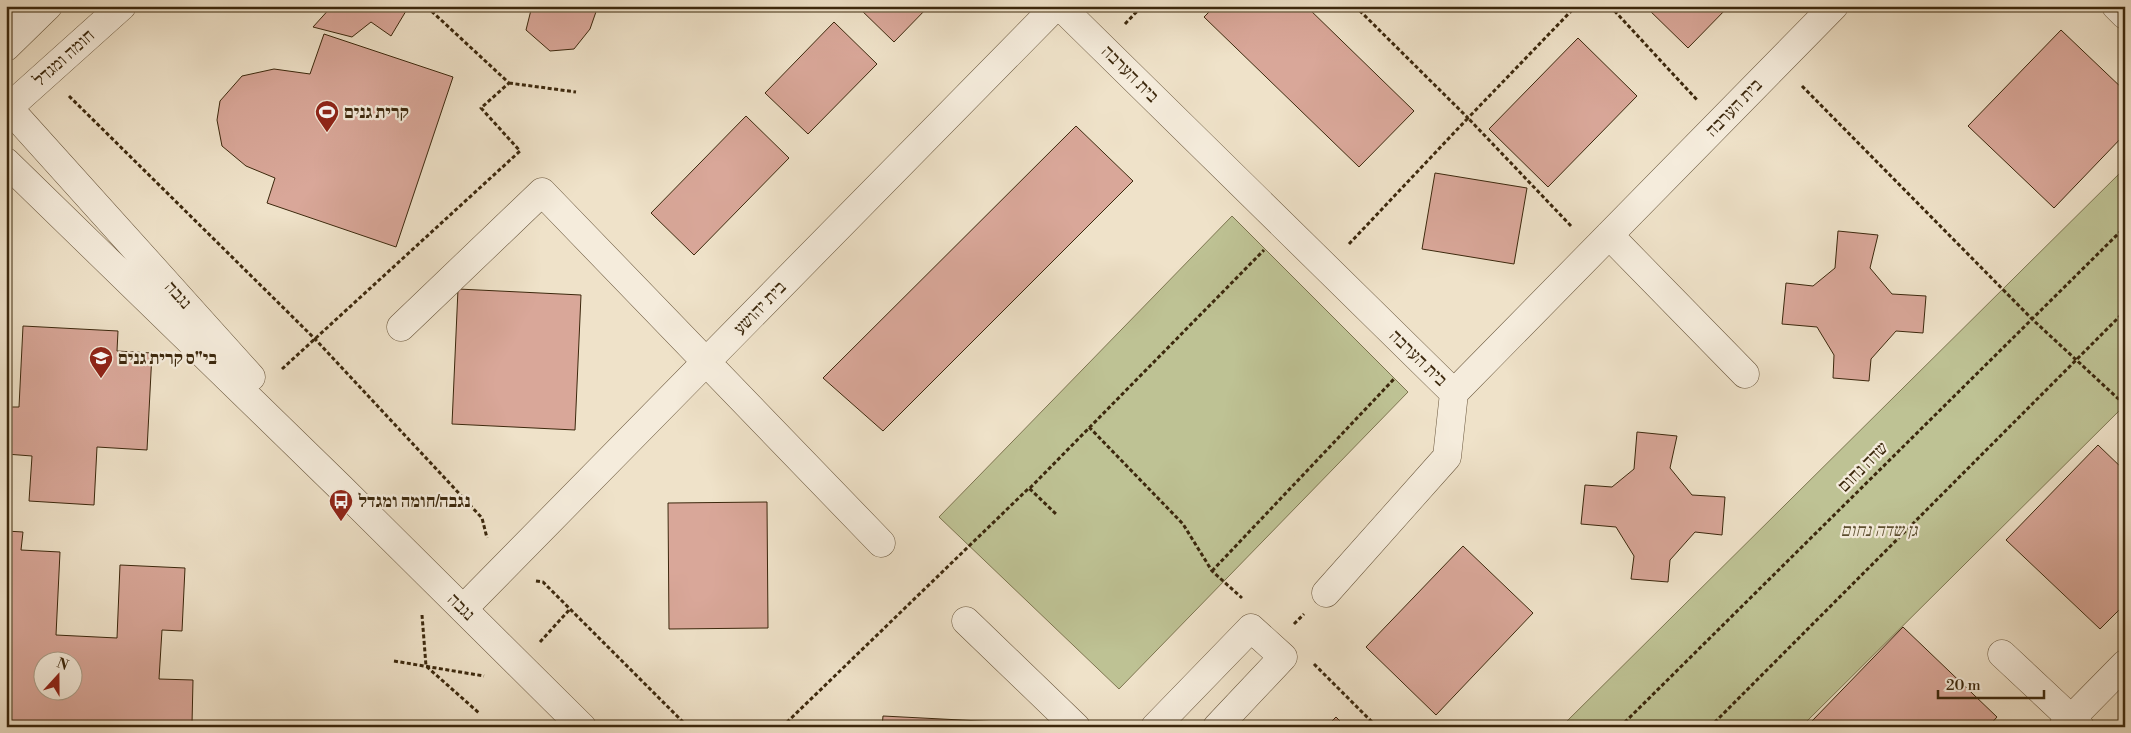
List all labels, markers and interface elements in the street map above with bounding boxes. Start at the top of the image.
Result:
street label: חומה ומגדל [28,24,100,92]
street label: בית הערבה [1096,40,1164,108]
street label: בית הערבה [1701,74,1768,142]
sports icon: קרית גנים [314,99,340,133]
place label: קרית גנים [344,101,409,124]
street label: נגבה [159,276,197,314]
street label: בית יהושע [729,276,792,340]
street label: בית הערבה [1384,325,1452,392]
school or university icon: בי"ס קרית גנים [88,345,114,379]
place label: בי"ס קרית גנים [118,347,217,370]
street label: שדה נחום [1833,437,1893,497]
bus stop icon: נגבה/חומה ומגדל [328,488,354,522]
place label: נגבה/חומה ומגדל [358,490,470,513]
park label: גן שדה נחום [1841,519,1918,542]
street label: נגבה [442,588,480,626]
north arrow [32,650,82,700]
text: N [54,654,71,675]
scale bar [1938,668,2045,700]
text: 20 m [1946,676,1981,695]

